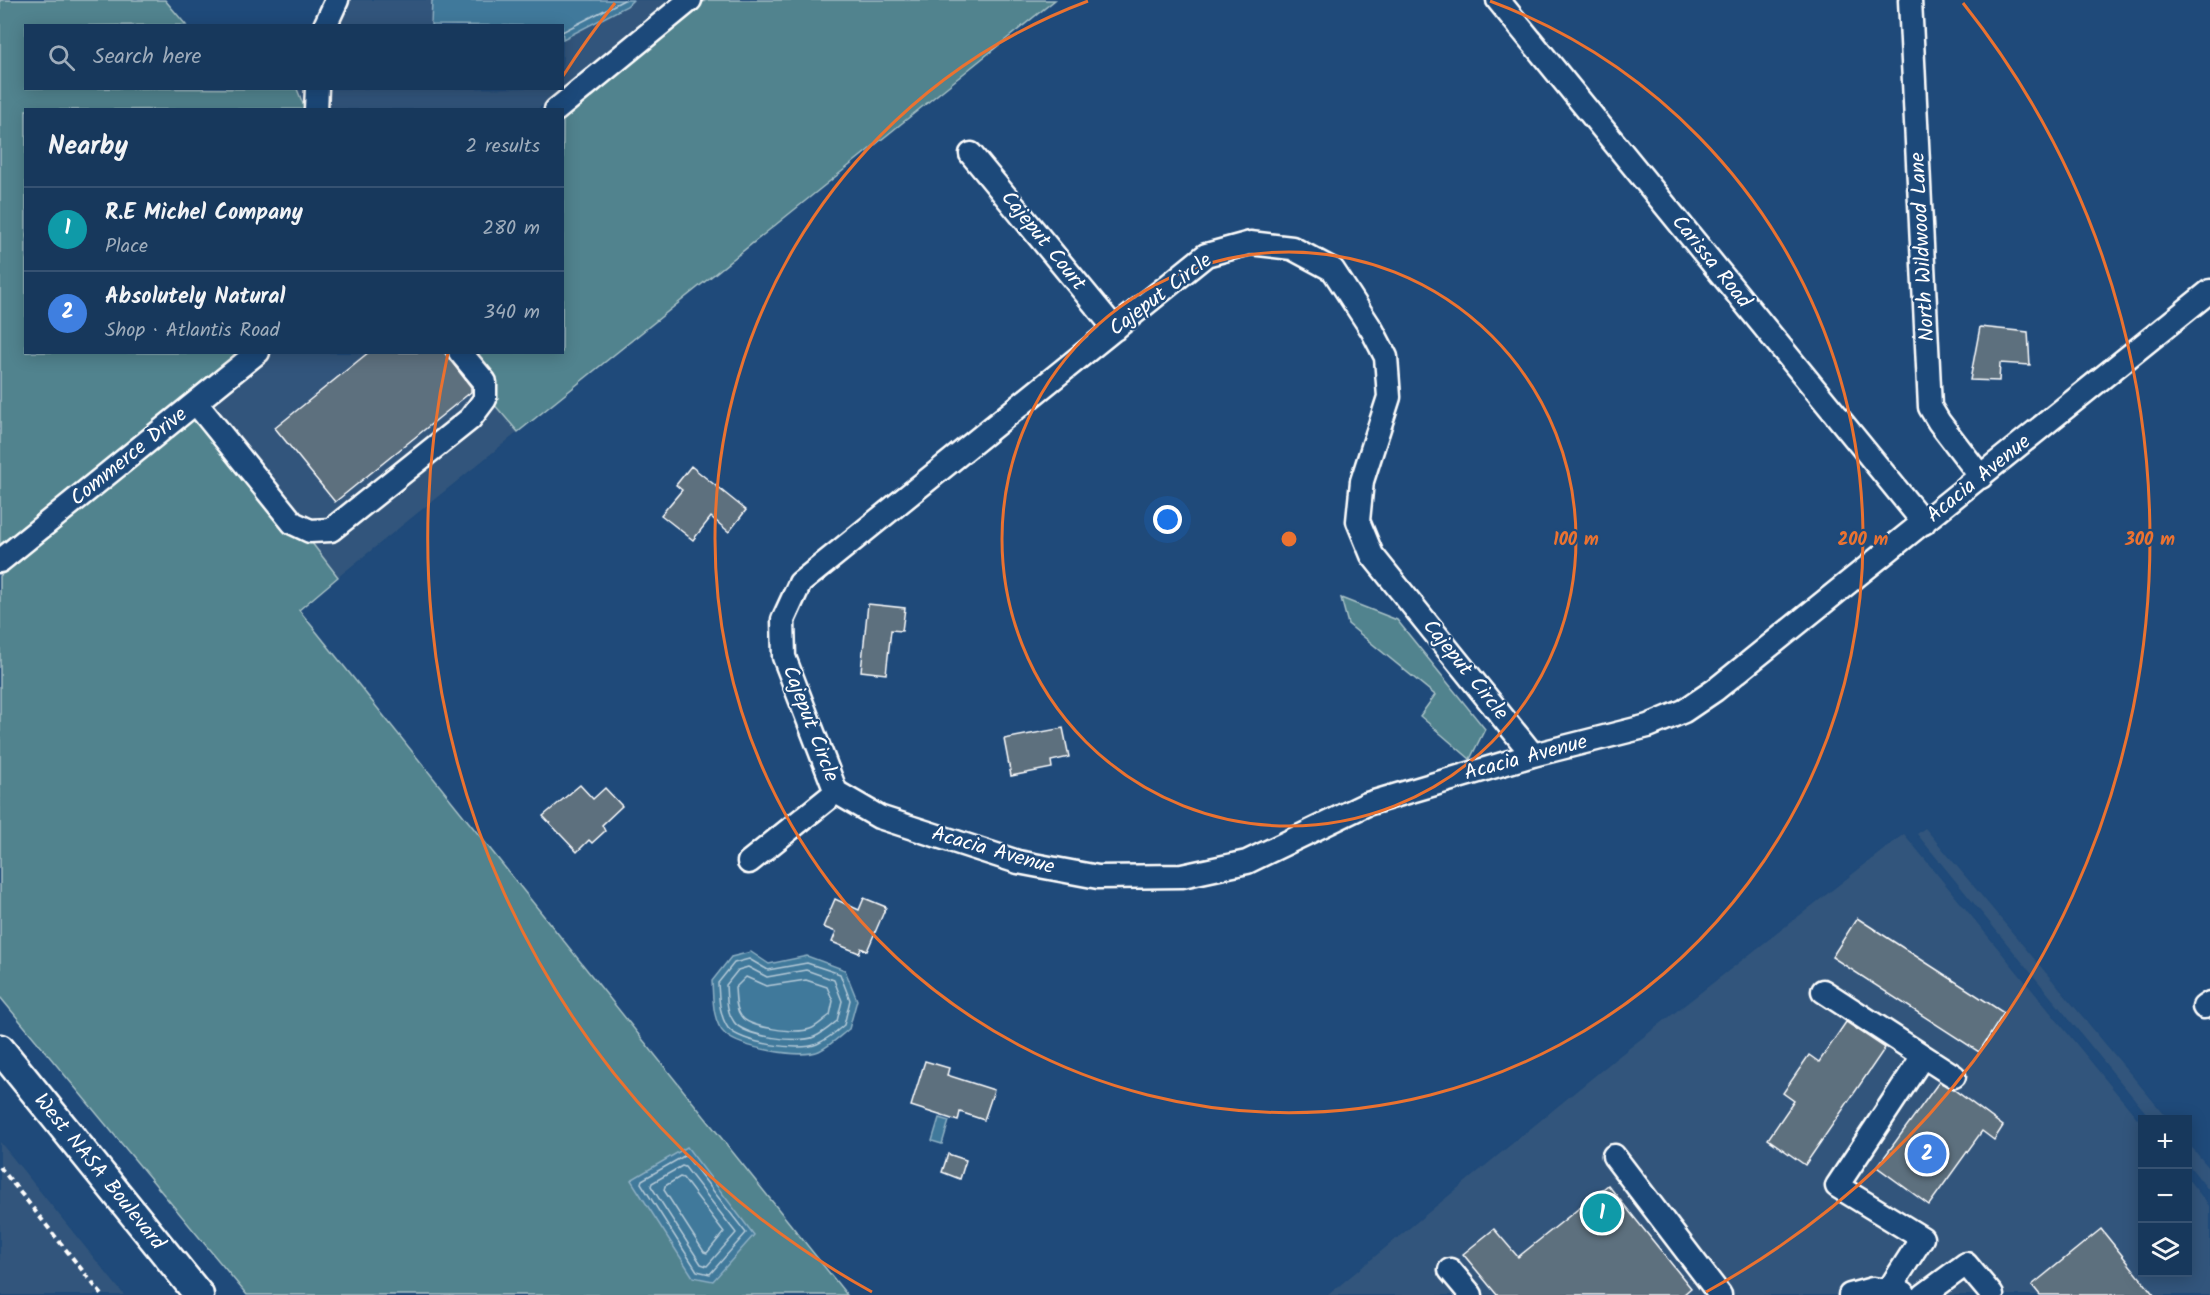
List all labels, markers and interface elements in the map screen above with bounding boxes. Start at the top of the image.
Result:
search box [24,24,564,90]
text: Search here [93,40,201,75]
icon: search [45,41,78,74]
text: Nearby [48,126,128,168]
text: 2 results [465,131,540,163]
street label: North Wildwood Lane [1902,151,1944,343]
street label: Cajeput Court [992,184,1094,299]
text: R.E Michel Company [105,196,303,231]
street label: Carissa Road [1663,208,1760,317]
text: 1 [64,213,71,245]
text: 280 m [482,213,540,245]
text: Place [105,231,148,263]
street label: Cajeput Circle [1102,245,1220,345]
text: Absolutely Natural [105,280,285,315]
text: 2 [62,297,73,329]
text: 340 m [484,297,540,329]
text: Shop · Atlantis Road [105,315,280,347]
street label: Commerce Drive [63,399,195,515]
street label: Acacia Avenue [1919,426,2039,532]
your location [1153,505,1182,534]
text: 100 m [1553,526,1599,555]
text: 200 m [1838,526,1889,555]
text: 300 m [2124,526,2175,555]
centre of rings [1279,529,1299,549]
street label: Cajeput Circle [1414,612,1517,728]
street label: Cajeput Circle [773,661,848,788]
street label: Acacia Avenue [1461,726,1592,790]
street label: Acacia Avenue [928,818,1059,884]
street label: West NASA Boulevard [25,1086,173,1258]
map controls [2138,1115,2192,1277]
button: + [2138,1115,2192,1169]
pin: 2 [1908,1132,1946,1176]
button: − [2138,1169,2192,1223]
pin: 1 [1582,1190,1622,1236]
button: layers [2138,1223,2192,1277]

